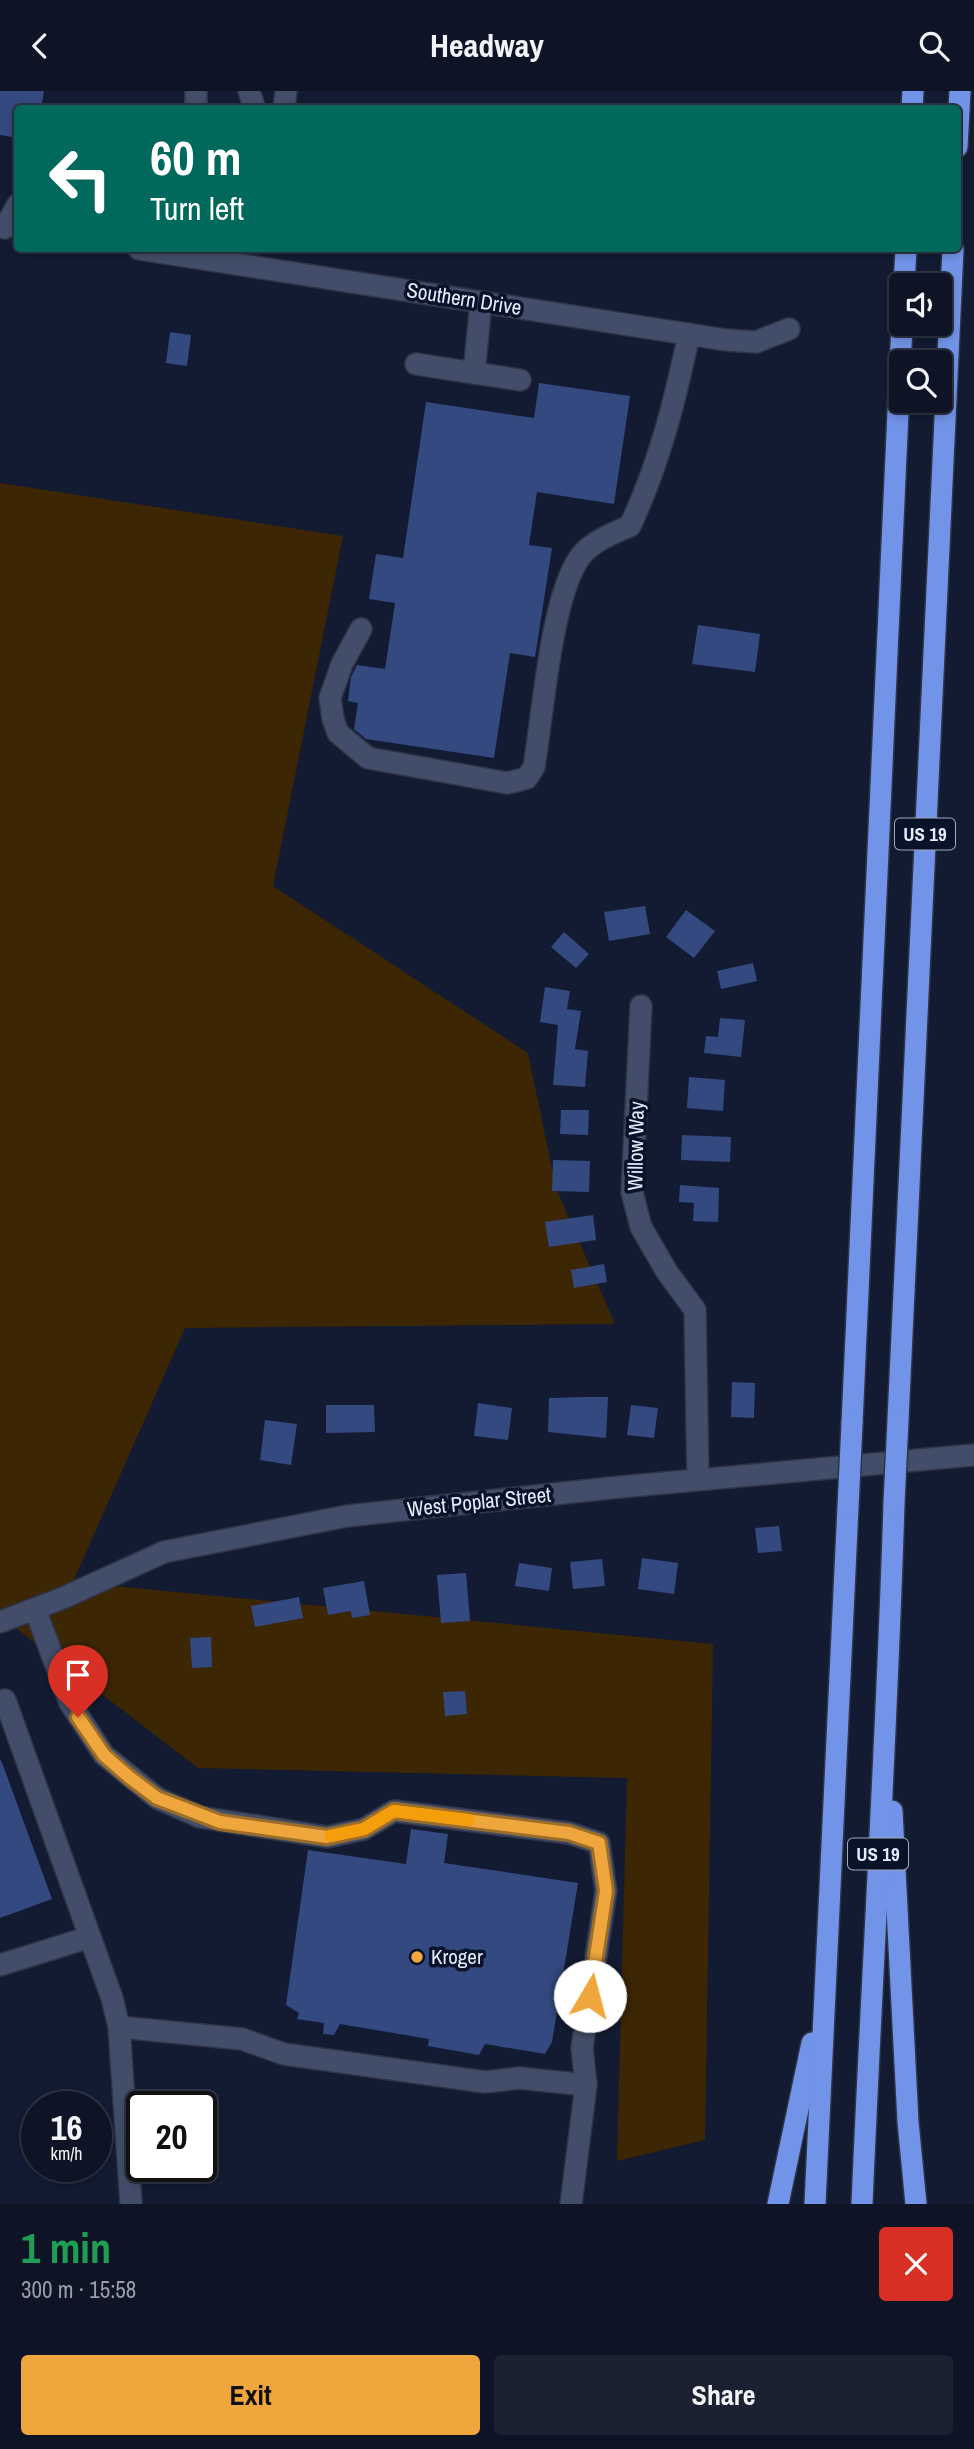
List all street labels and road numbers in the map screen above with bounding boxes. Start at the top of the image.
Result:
street label: Southern Drive [405,275,524,322]
road number: US 19 [895,819,955,849]
street label: Willow Way [620,1101,651,1191]
street label: West Poplar Street [406,1480,552,1523]
road number: US 19 [848,1839,908,1869]

